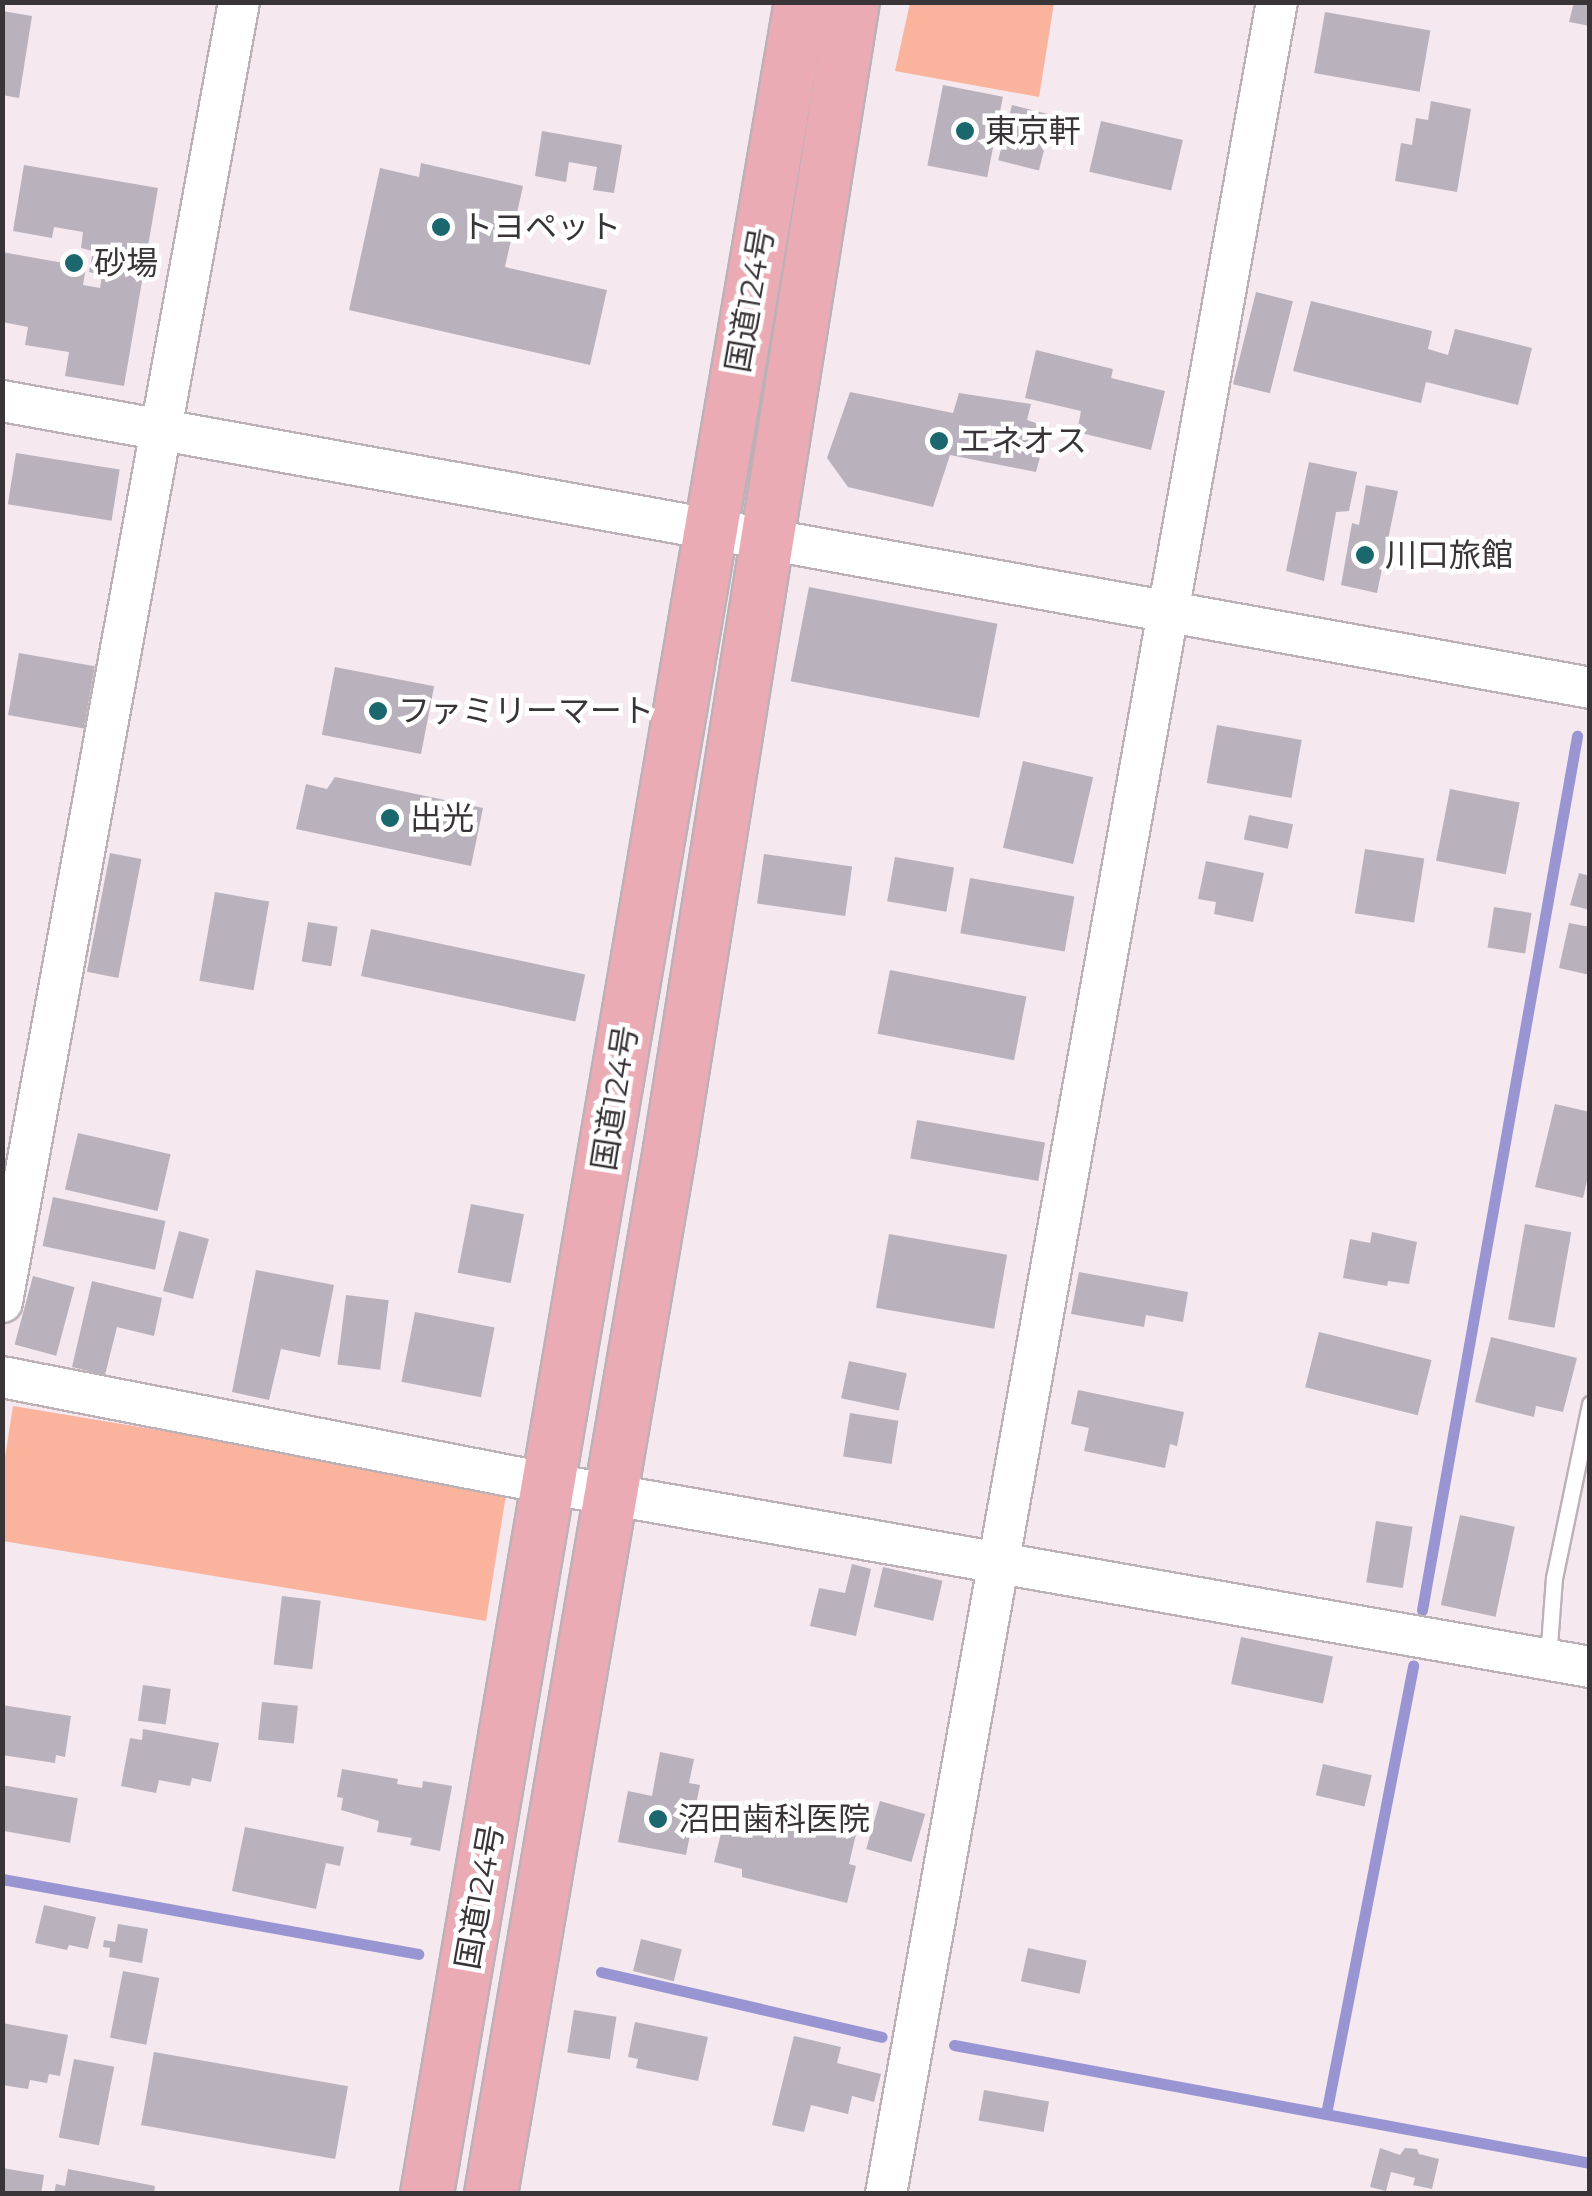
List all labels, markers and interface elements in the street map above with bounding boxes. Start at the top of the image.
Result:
place label: 東京軒 [985,112,1081,150]
marker: 東京軒 [954,120,976,142]
place label: トヨペット [461,208,621,246]
marker: トヨペット [430,216,452,238]
street label: 国道124号 [718,225,782,375]
place label: 砂場 [94,244,158,282]
marker: 砂場 [63,252,85,274]
place label: エネオス [959,422,1087,460]
marker: エネオス [928,430,950,452]
place label: 川口旅館 [1385,536,1513,574]
marker: 川口旅館 [1354,544,1376,566]
place label: ファミリーマート [398,692,654,730]
marker: ファミリーマート [367,700,389,722]
place label: 出光 [410,799,474,837]
marker: 出光 [379,807,401,829]
street label: 国道124号 [585,1023,645,1173]
place label: 沼田歯科医院 [678,1800,870,1838]
marker: 沼田歯科医院 [647,1808,669,1830]
street label: 国道124号 [448,1822,512,1972]

